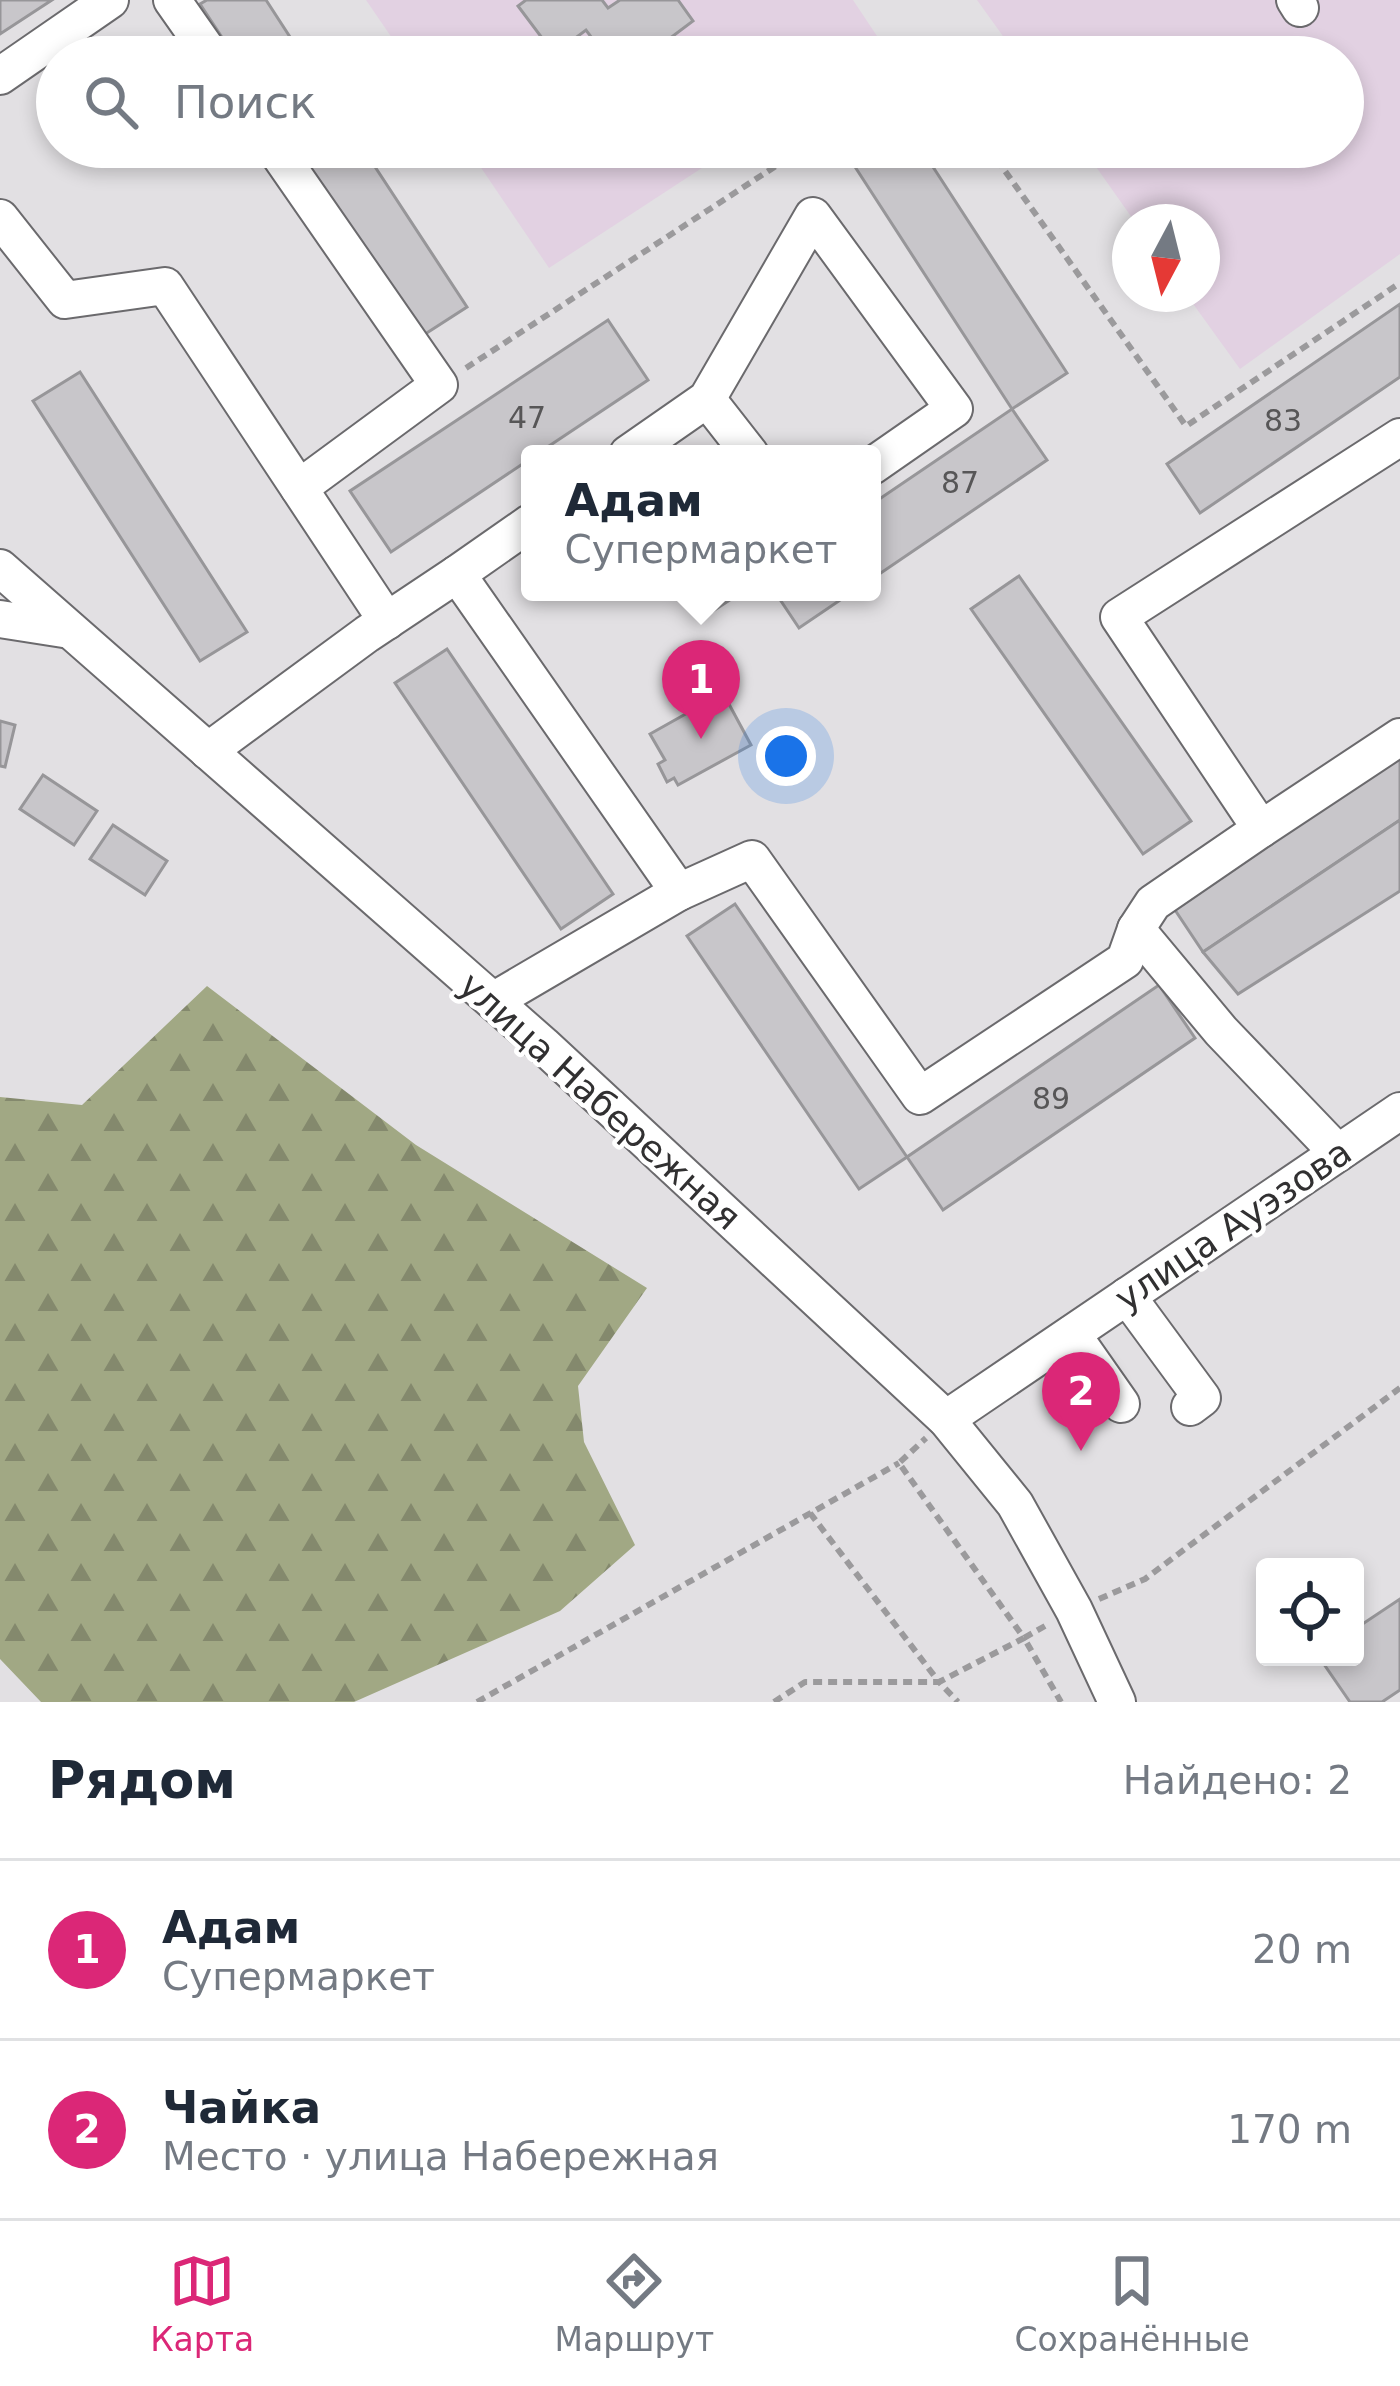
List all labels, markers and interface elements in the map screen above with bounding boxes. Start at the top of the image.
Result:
search box [36,36,1364,168]
icon: search [78,69,144,135]
text: Поиск [174,76,317,129]
north arrow [1112,204,1220,312]
house number: 47 [508,400,546,435]
house number: 83 [1264,403,1302,438]
popup [521,445,881,601]
house number: 87 [941,465,979,500]
text: Адам [565,474,703,527]
text: Супермаркет [565,527,837,572]
pin: 1 [662,640,740,739]
your location [756,726,816,786]
street label: улица Набережная [451,964,749,1238]
house number: 89 [1032,1081,1070,1116]
street label: улица Ауэзова [1107,1131,1359,1319]
pin: 2 [1042,1352,1120,1451]
map controls [1256,1558,1364,1666]
button: locate [1256,1558,1364,1666]
text: Рядом [48,1751,236,1810]
text: Найдено: 2 [1123,1758,1352,1803]
text: Адам [162,1901,300,1954]
text: 1 [73,1927,101,1972]
text: 20 m [1252,1927,1352,1972]
text: Супермаркет [162,1954,435,1999]
text: Чайка [162,2081,321,2134]
text: 2 [73,2107,101,2152]
text: 170 m [1227,2107,1352,2152]
text: Место · улица Набережная [162,2134,719,2179]
tab: Карта [150,2248,254,2359]
tab: Маршрут [555,2248,714,2359]
tab: Сохранённые [1014,2248,1250,2359]

